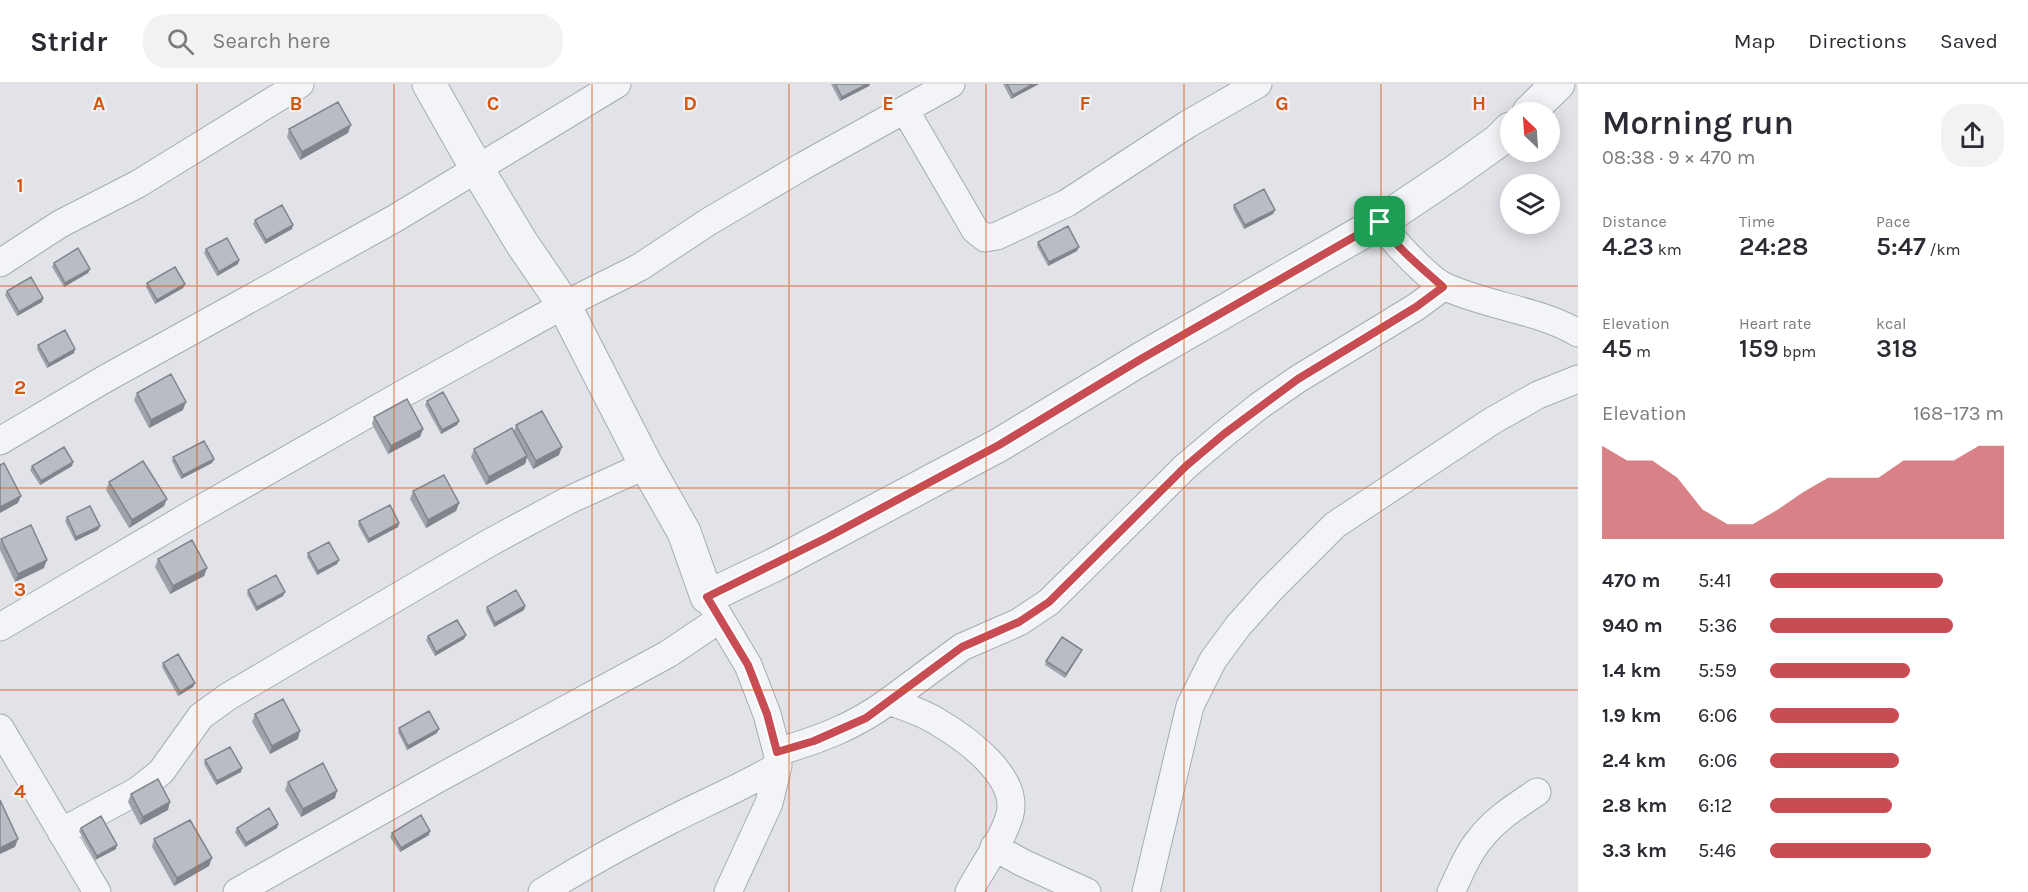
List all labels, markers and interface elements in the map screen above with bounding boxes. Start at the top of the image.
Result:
search box [143,14,563,68]
text: Stridr [30,25,107,58]
icon: search [164,25,197,58]
text: Search here [212,28,331,54]
text: Map [1734,29,1775,53]
text: Directions [1808,29,1907,53]
text: Saved [1940,29,1998,53]
text: A [93,92,106,115]
text: B [290,92,302,115]
text: C [487,92,499,115]
text: D [683,92,697,115]
text: E [882,92,894,115]
text: F [1080,92,1091,115]
text: G [1275,92,1289,115]
text: H [1472,92,1486,115]
north arrow [1500,102,1560,162]
map controls [1500,102,1560,234]
text: Morning run [1602,104,1794,142]
button: share [1941,104,2004,167]
text: 08:38 · 9 × 470 m [1602,146,1755,169]
text: 1 [16,174,24,197]
button: layers [1500,174,1560,234]
pin [1354,196,1405,247]
icon: arrive [1363,205,1396,238]
text: Distance [1602,212,1667,231]
text: Time [1739,212,1775,231]
text: Pace [1876,212,1910,231]
text: 4.23 [1602,231,1654,262]
text: 24:28 [1739,231,1809,262]
text: 5:47 [1876,231,1926,262]
text: km [1654,240,1682,259]
text: /km [1926,240,1960,259]
text: Elevation [1602,314,1670,333]
text: Heart rate [1739,314,1811,333]
text: kcal [1876,314,1907,333]
text: 45 [1602,333,1632,364]
text: 159 [1739,333,1779,364]
text: 318 [1876,333,1918,364]
text: m [1632,342,1651,361]
text: bpm [1779,342,1816,361]
text: 2 [14,376,26,399]
text: Elevation [1602,402,1687,425]
text: 168–173 m [1913,402,2004,425]
text: 470 m [1602,569,1661,592]
text: 5:41 [1698,569,1732,592]
text: 3 [14,578,26,601]
text: 940 m [1602,614,1663,637]
text: 5:36 [1698,614,1737,637]
text: 1.4 km [1602,659,1661,682]
text: 5:59 [1698,659,1737,682]
text: 1.9 km [1602,704,1662,727]
text: 6:06 [1698,704,1737,727]
text: 2.4 km [1602,749,1666,772]
text: 6:06 [1698,749,1737,772]
text: 4 [14,780,26,803]
text: 2.8 km [1602,794,1667,817]
text: 6:12 [1698,794,1732,817]
text: 3.3 km [1602,839,1667,862]
text: 5:46 [1698,839,1737,862]

